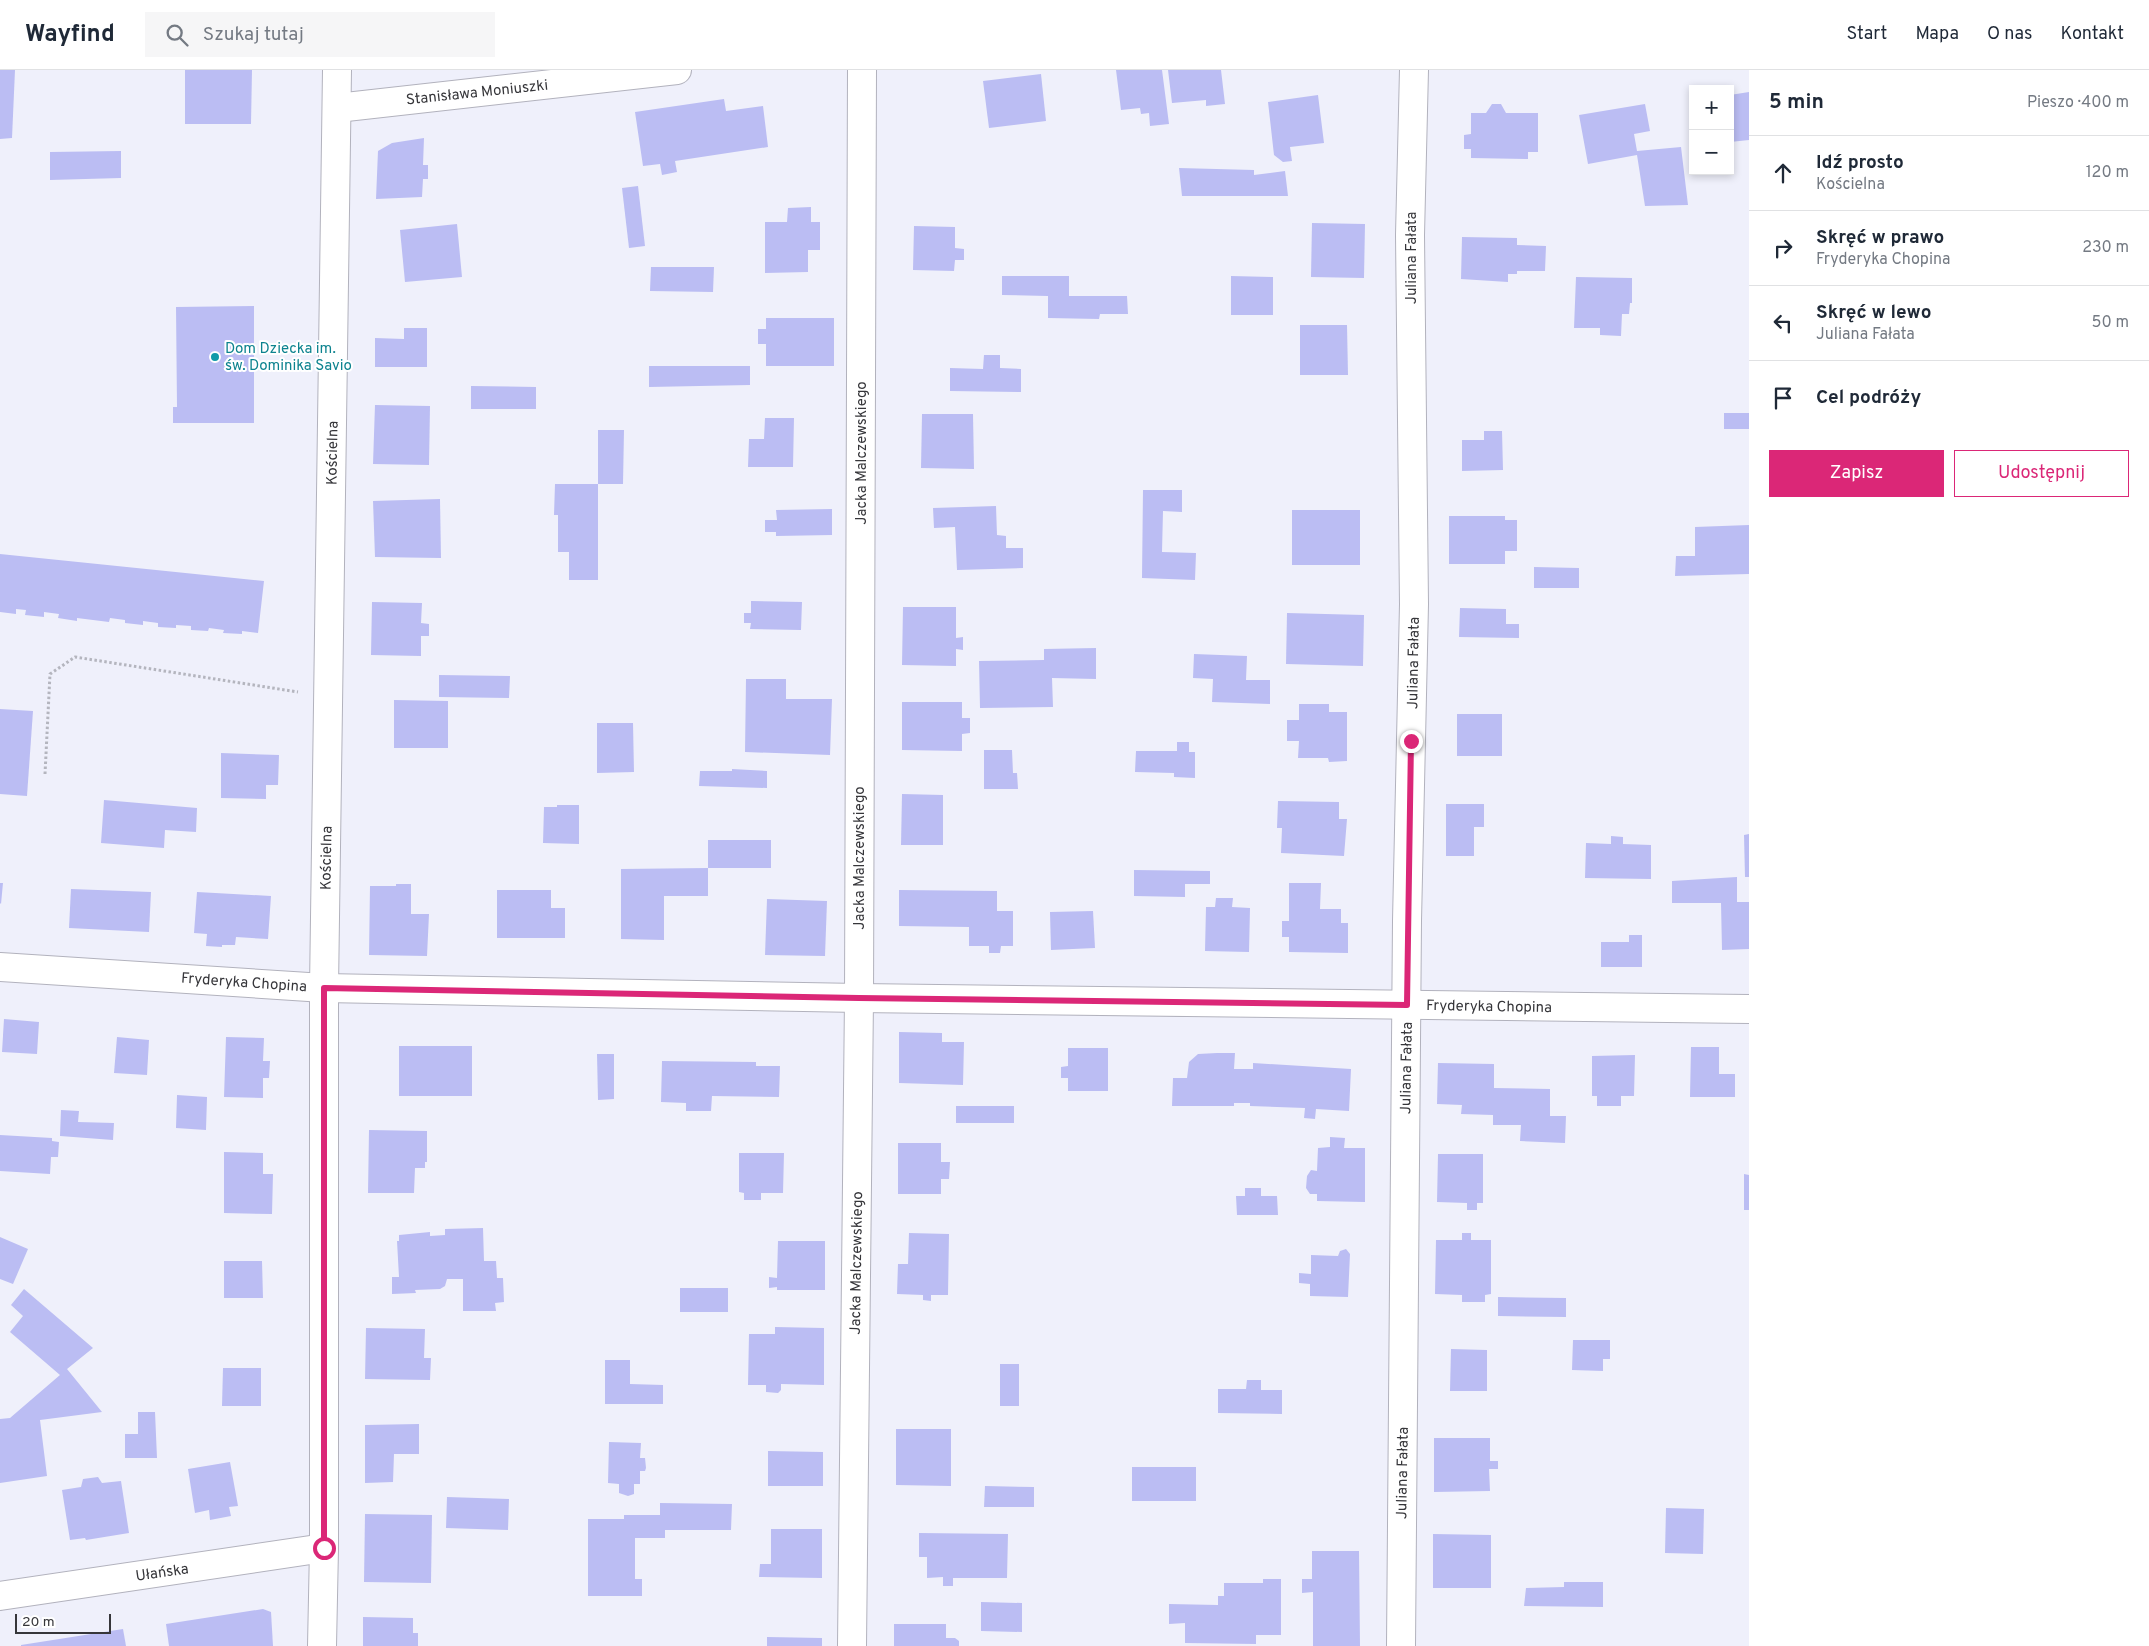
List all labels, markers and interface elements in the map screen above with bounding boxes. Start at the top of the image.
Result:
search box [145,12,495,57]
text: Wayfind [25,20,115,50]
icon: search [163,21,191,49]
text: Szukaj tutaj [203,23,304,47]
text: Start [1846,23,1887,46]
text: Mapa [1915,23,1959,46]
text: O nas [1987,23,2032,46]
text: Kontakt [2060,23,2124,46]
street label: Stanisława Moniuszki [405,77,549,110]
map controls [1689,85,1734,175]
button: + [1689,85,1734,130]
text: 5 min [1769,89,1824,116]
text: Pieszo · 400 m [2027,93,2129,113]
button: − [1689,130,1734,175]
text: Idź prosto [1816,151,1904,175]
icon: ahead [1769,159,1797,187]
text: 120 m [2086,163,2129,183]
text: Kościelna [1816,175,1885,195]
street label: Juliana Fałata [1403,212,1422,304]
text: Skręć w prawo [1816,226,1944,250]
icon: right [1769,234,1797,262]
text: 230 m [2082,238,2129,258]
text: Fryderyka Chopina [1816,250,1950,270]
text: Skręć w lewo [1816,301,1931,325]
icon: left [1769,309,1797,337]
text: 50 m [2092,313,2129,333]
text: Juliana Fałata [1816,325,1915,345]
place label: Dom Dziecka im. św. Dominika Savio [225,340,352,376]
marker: Dom Dziecka im. św. Dominika Savio [209,351,221,363]
street label: Jacka Malczewskiego [853,381,872,525]
icon: arrive [1769,384,1797,412]
text: Cel podróży [1816,386,1921,410]
street label: Kościelna [323,421,344,485]
button: Zapisz [1769,450,1944,497]
button: Udostępnij [1954,450,2129,497]
street label: Juliana Fałata [1404,617,1425,709]
route end [1400,730,1423,753]
street label: Jacka Malczewskiego [851,786,870,930]
street label: Kościelna [317,826,338,890]
street label: Fryderyka Chopina [180,970,307,997]
street label: Fryderyka Chopina [1426,997,1552,1018]
street label: Juliana Fałata [1397,1022,1418,1114]
street label: Jacka Malczewskiego [847,1191,868,1335]
street label: Juliana Fałata [1393,1427,1414,1519]
route start [313,1537,336,1560]
street label: Ułańska [134,1560,190,1587]
scale bar [15,1611,111,1634]
text: 20 m [22,1614,55,1631]

